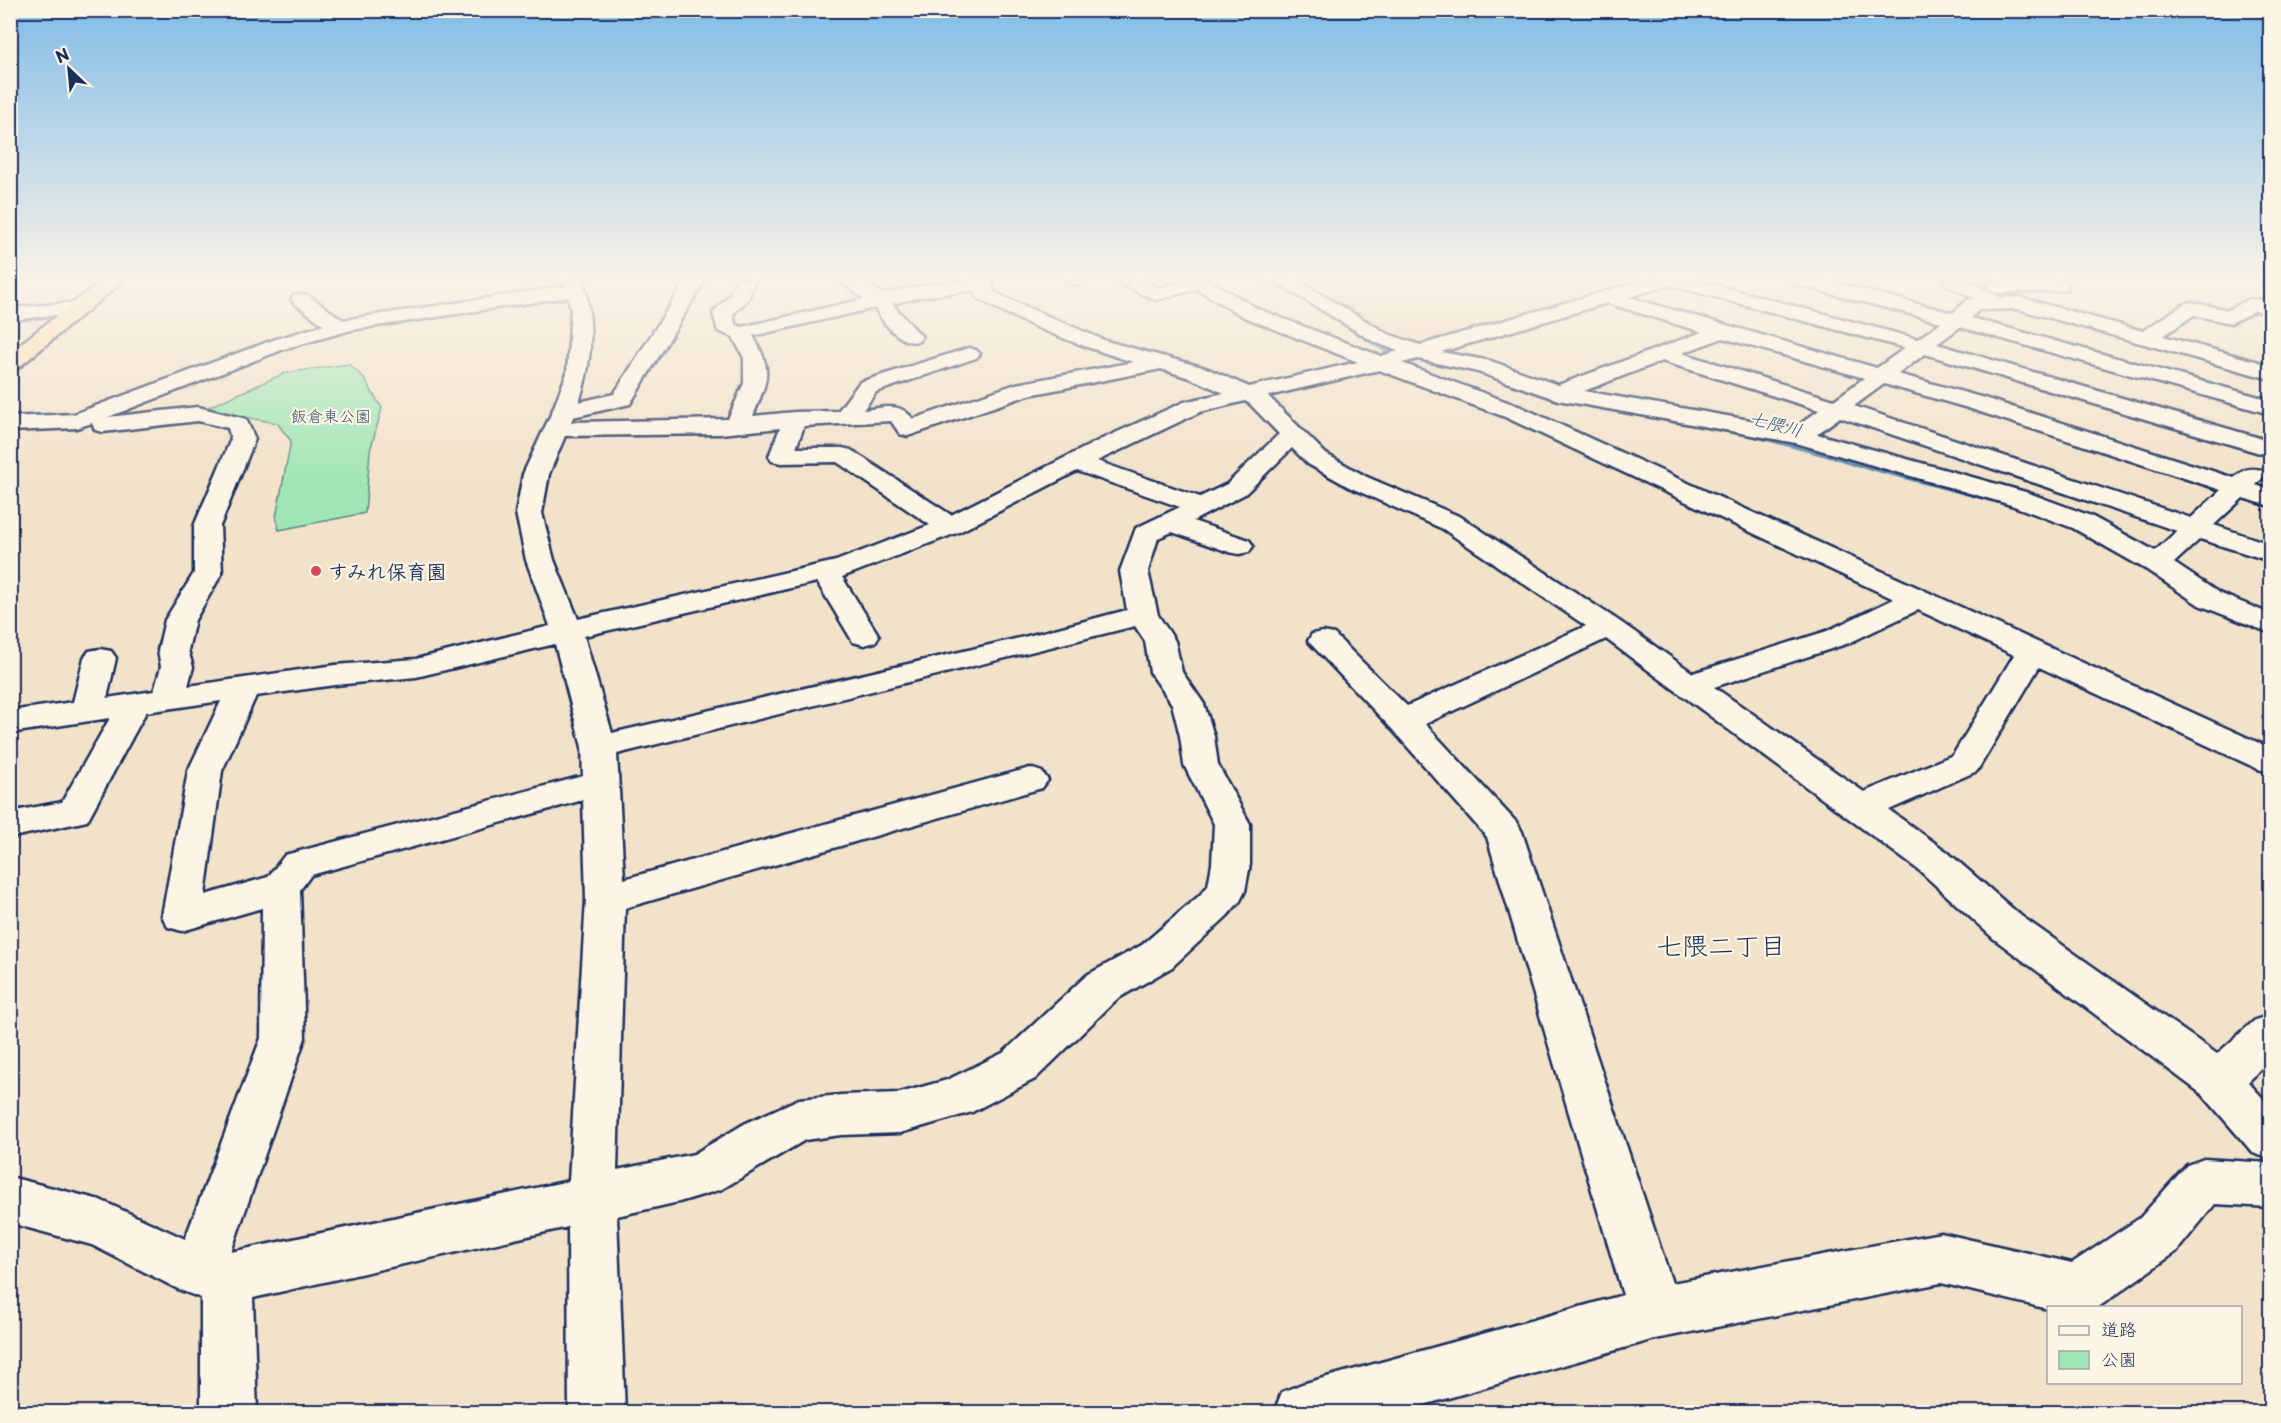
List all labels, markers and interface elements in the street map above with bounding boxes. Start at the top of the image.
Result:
north arrow [39,39,99,99]
text: N [51,41,73,68]
park label: 飯倉東公園 [291,403,371,427]
water label: 七隈川 [1746,403,1806,443]
place label: すみれ保育園 [328,556,446,586]
marker: すみれ保育園 [309,564,323,578]
district label: 七隈二丁目 [1656,925,1786,964]
legend [2047,1306,2242,1384]
text: 道路 [2101,1315,2137,1342]
text: 公園 [2101,1345,2137,1372]

